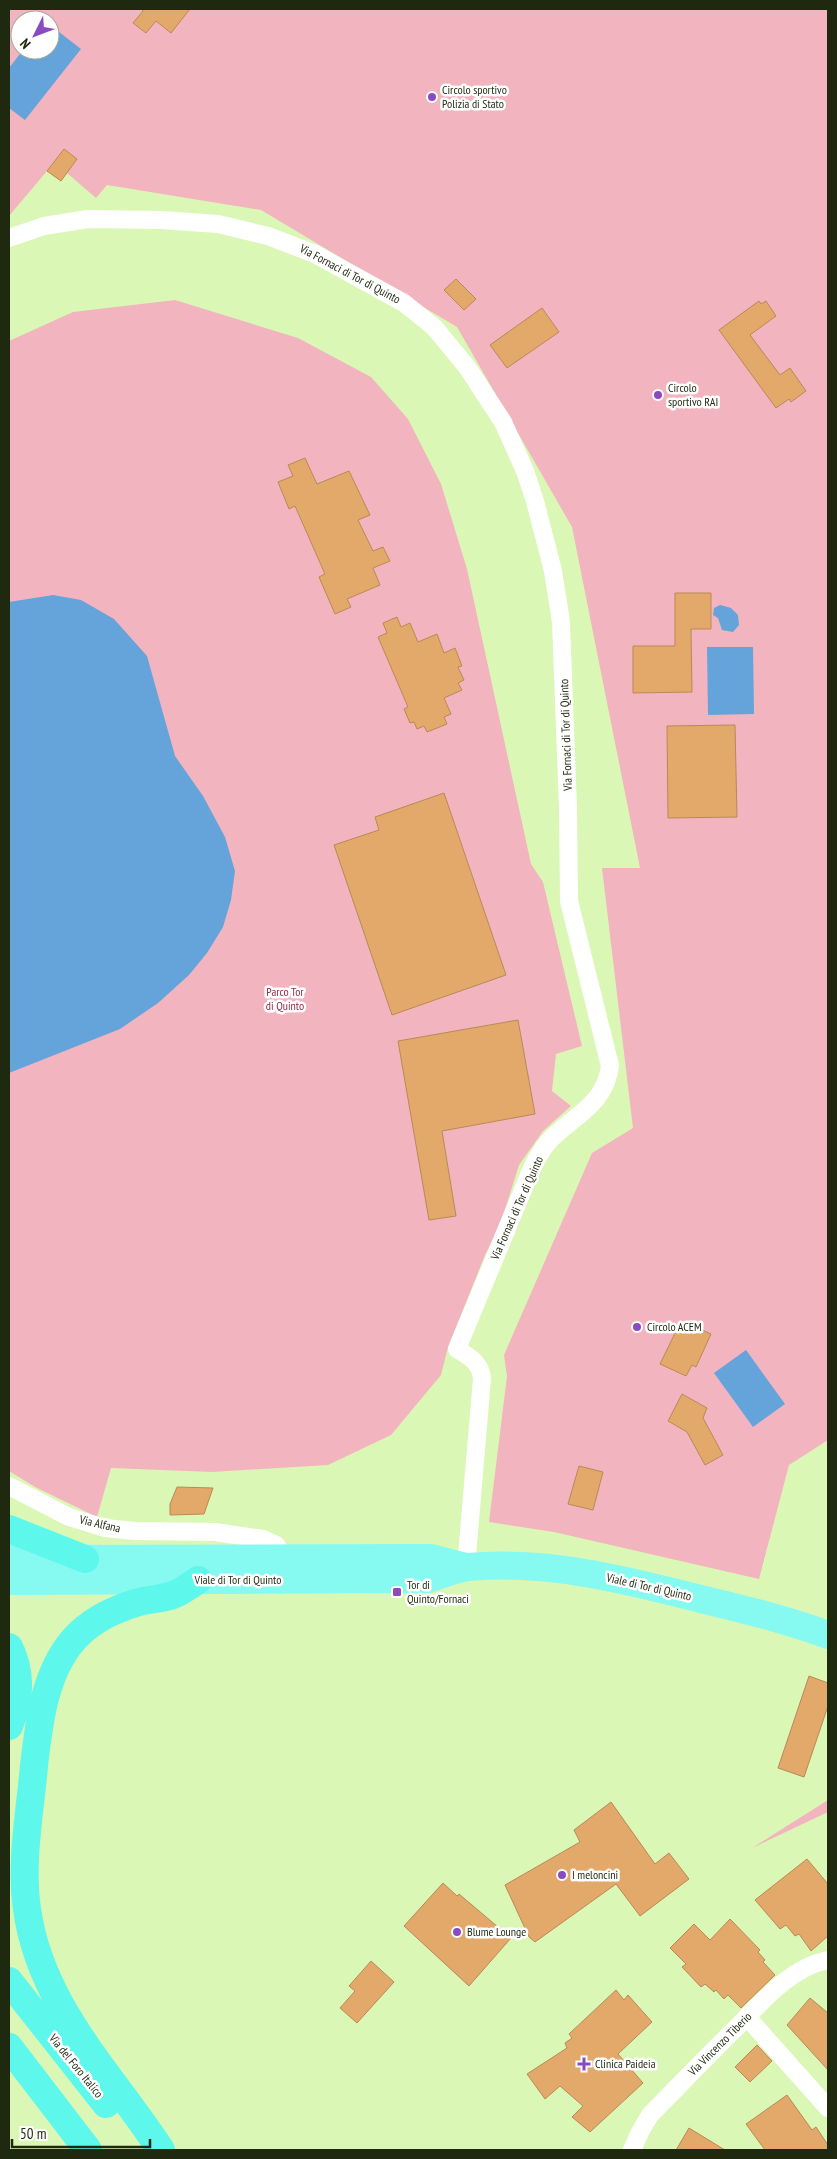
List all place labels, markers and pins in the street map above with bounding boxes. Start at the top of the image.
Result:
place label: Circolo sportivo Polizia di Stato [442,82,507,111]
marker: Circolo sportivo Polizia di Stato [426,91,438,103]
place label: Circolo sportivo RAI [668,380,718,409]
marker: Circolo sportivo RAI [652,389,664,401]
place label: Circolo ACEM [647,1319,702,1334]
marker: Circolo ACEM [631,1321,643,1333]
place label: Tor di Quinto/Fornaci [407,1577,469,1606]
marker: Tor di Quinto/Fornaci [391,1586,403,1598]
place label: I meloncini [572,1867,618,1882]
marker: I meloncini [556,1869,568,1881]
place label: Blume Lounge [467,1924,526,1939]
marker: Blume Lounge [451,1926,463,1938]
place label: Clinica Paideia [595,2056,656,2071]
marker: Clinica Paideia [577,2057,591,2071]

